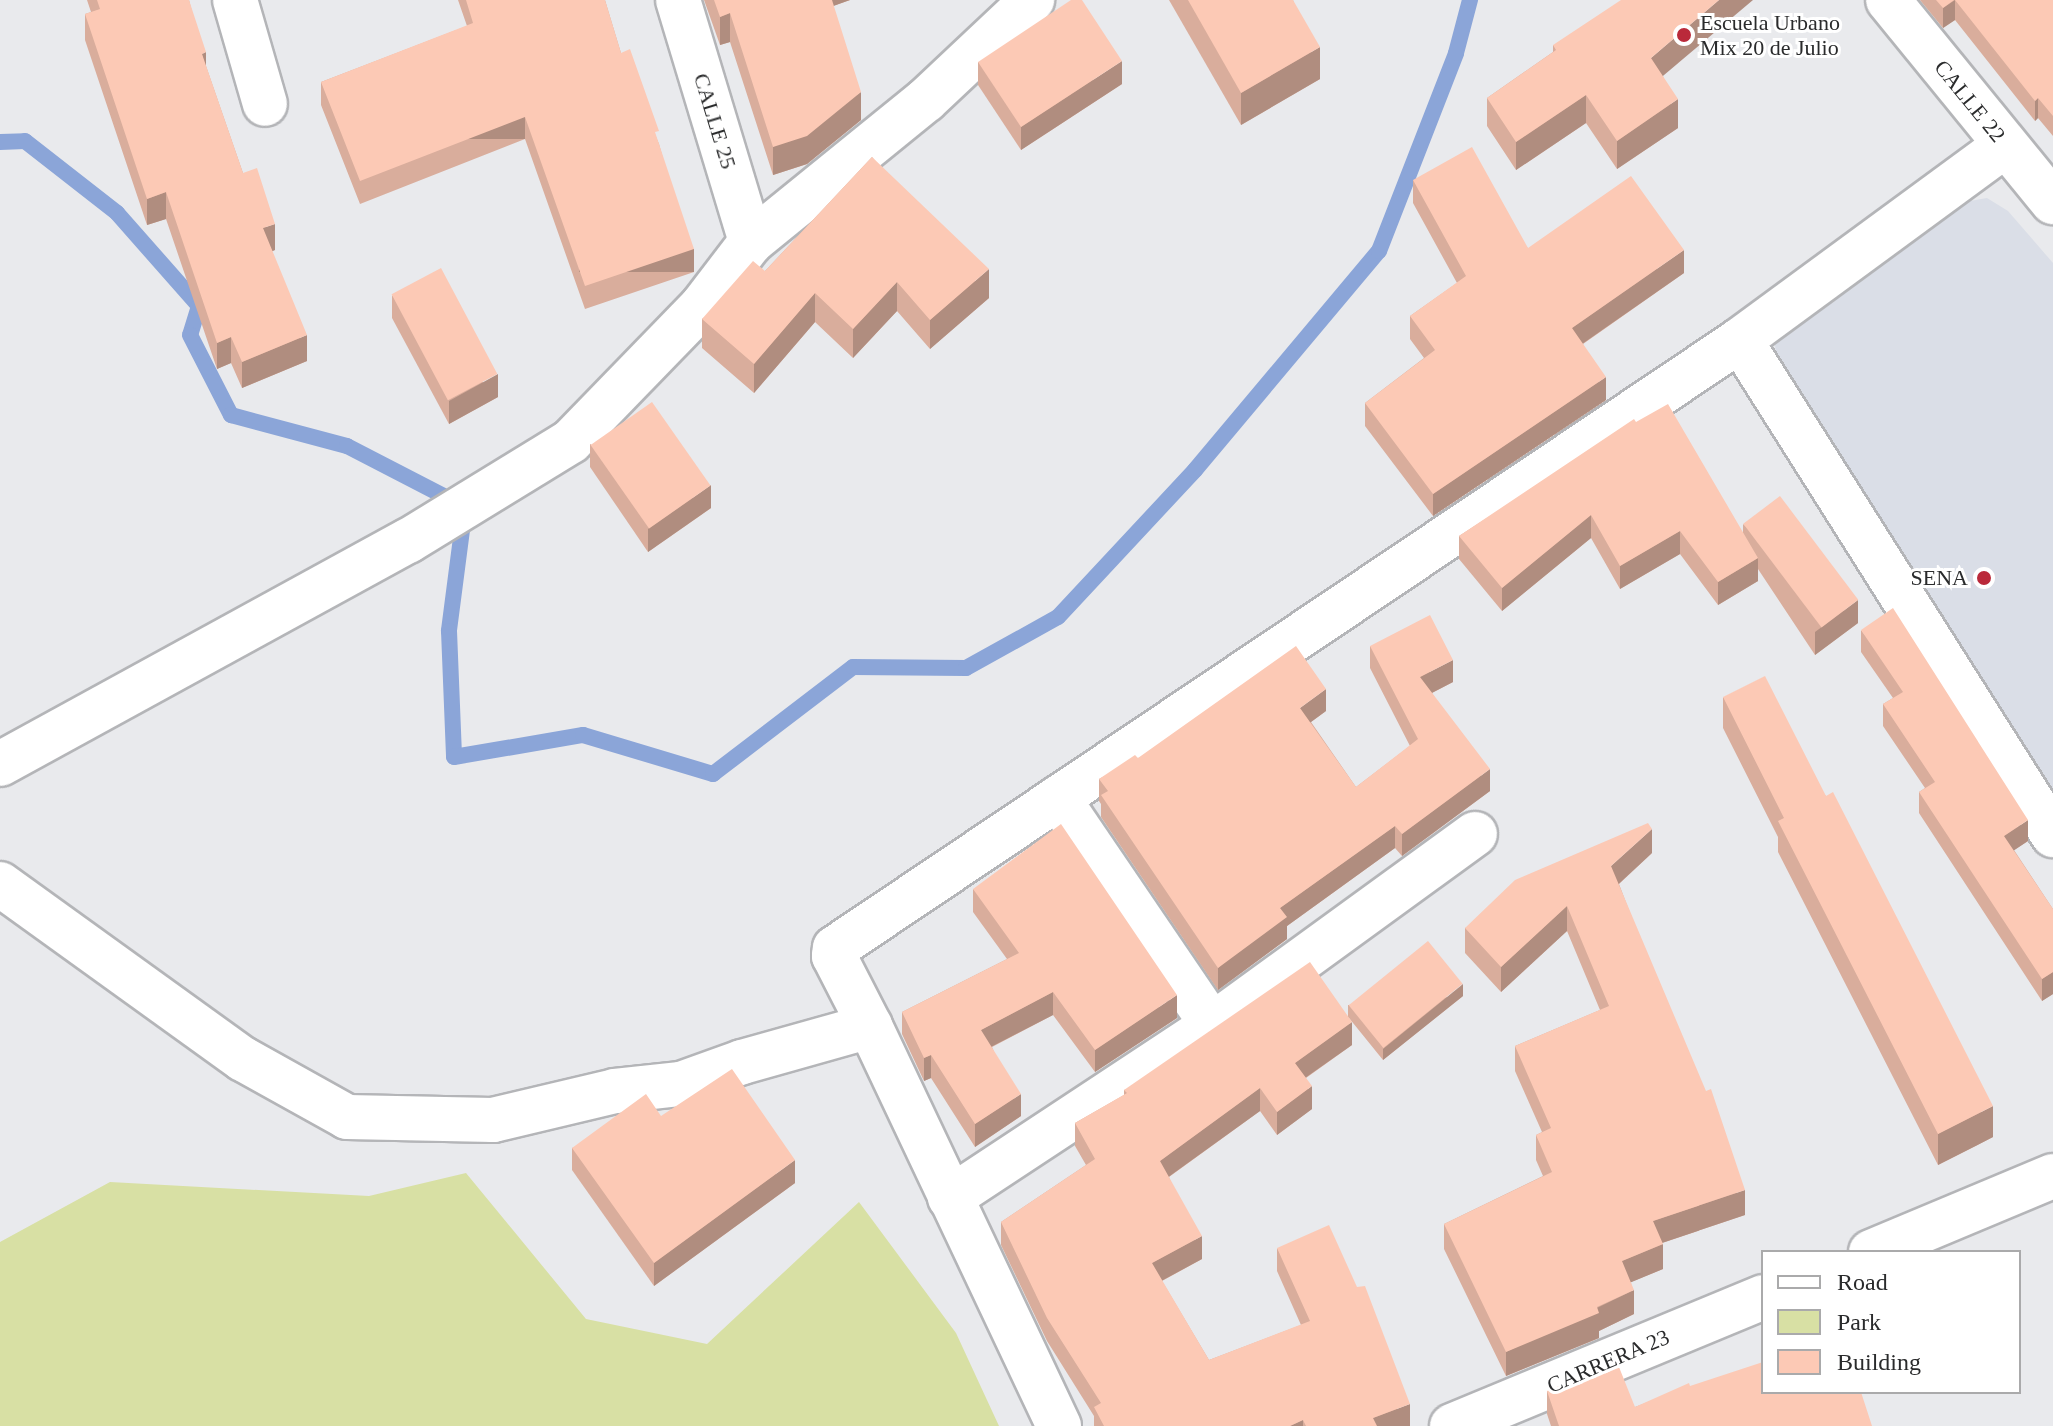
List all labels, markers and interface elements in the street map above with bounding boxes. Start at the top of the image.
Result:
place label: Escuela Urbano Mix 20 de Julio [1700,9,1840,60]
marker: Escuela Urbano Mix 20 de Julio [1675,26,1693,44]
street label: CALLE 22 [1929,54,2011,148]
street label: CALLE 25 [688,70,742,172]
place label: SENA [1911,565,1968,591]
marker: SENA [1975,569,1993,587]
legend [1761,1250,2021,1394]
text: Road [1837,1269,1888,1295]
text: Park [1837,1309,1881,1335]
street label: CARRERA 23 [1542,1323,1674,1399]
text: Building [1837,1349,1921,1375]

